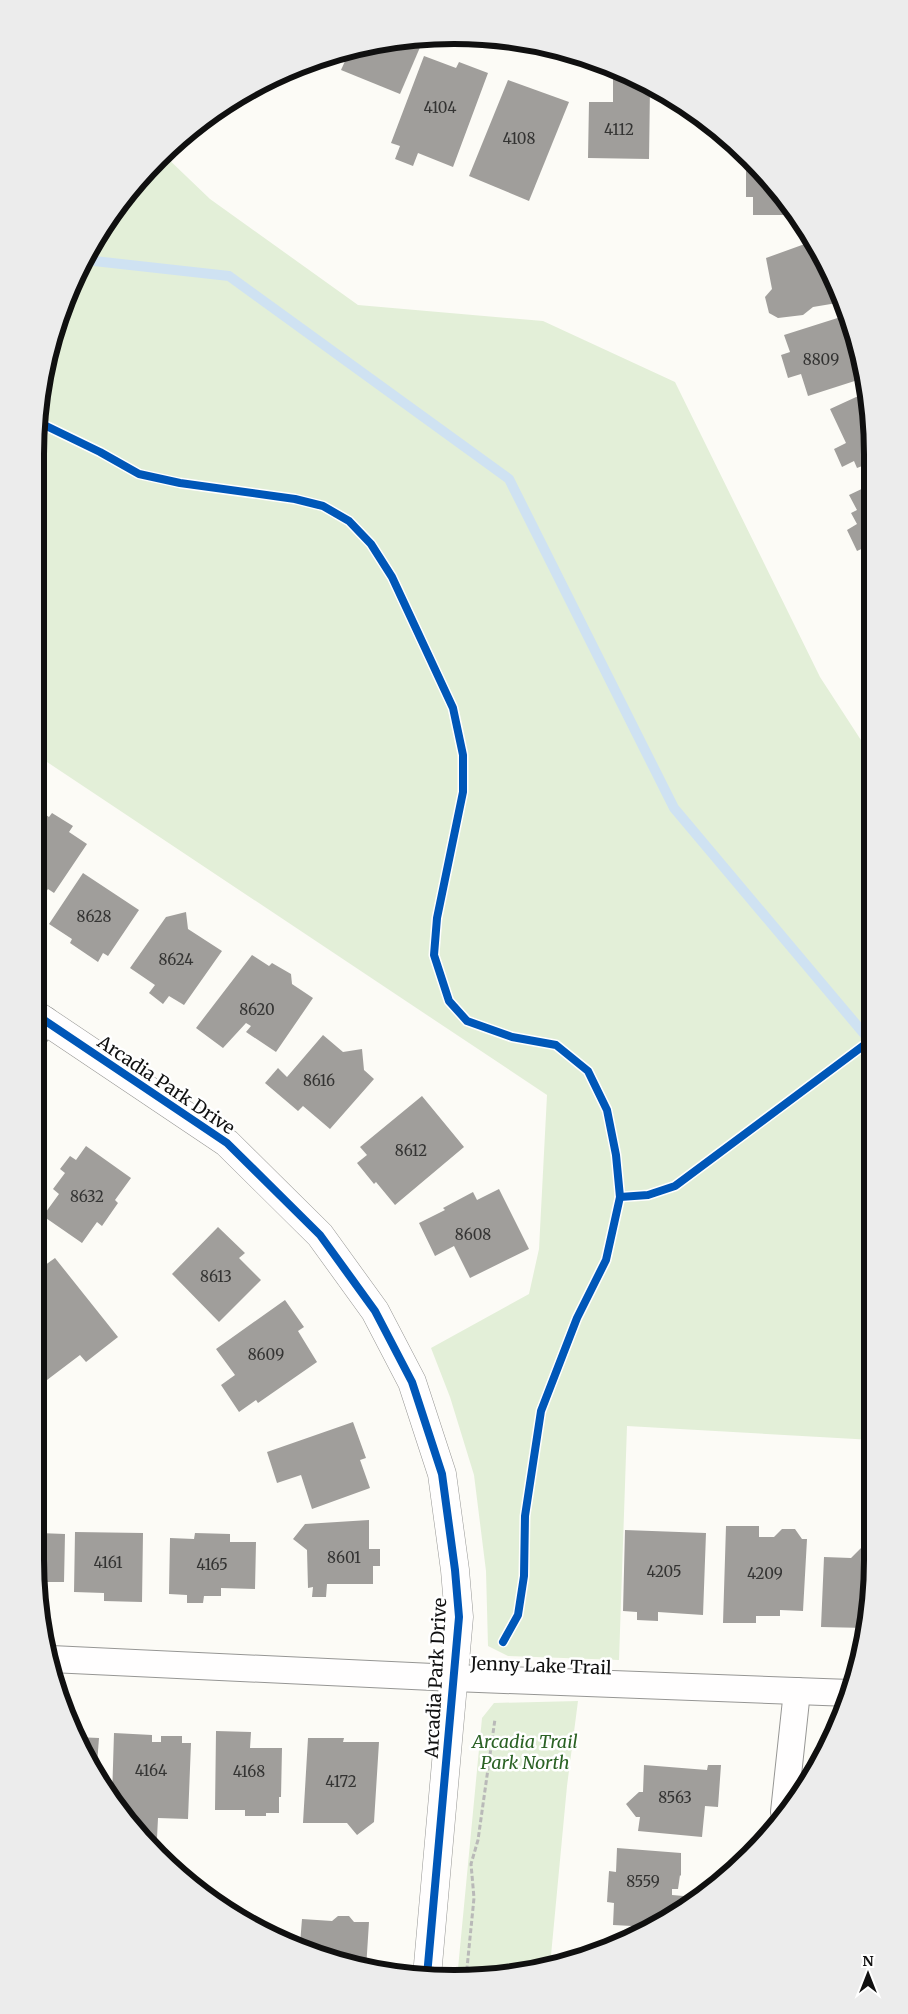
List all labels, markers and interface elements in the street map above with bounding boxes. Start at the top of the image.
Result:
house number: 4104 [423,98,457,117]
house number: 4112 [604,120,634,139]
house number: 4108 [503,129,535,148]
house number: 8809 [803,350,839,369]
house number: 8628 [77,907,112,926]
house number: 8624 [158,950,194,969]
house number: 8620 [239,1000,275,1019]
street label: Arcadia Park Drive [92,1030,239,1139]
house number: 8616 [303,1071,335,1090]
house number: 8612 [395,1141,427,1160]
house number: 8632 [70,1187,104,1206]
house number: 8608 [455,1225,491,1244]
house number: 8613 [200,1267,232,1286]
house number: 8609 [248,1345,284,1364]
house number: 8601 [327,1548,361,1567]
house number: 4161 [93,1553,123,1572]
house number: 4165 [196,1555,228,1574]
house number: 4205 [646,1562,682,1581]
house number: 4209 [747,1564,783,1583]
street label: Arcadia Park Drive [420,1597,451,1760]
street label: Jenny Lake Trail [469,1652,612,1679]
park label: Arcadia Trail Park North [470,1730,578,1774]
house number: 4164 [135,1761,167,1780]
house number: 4168 [233,1762,265,1781]
house number: 4172 [325,1772,357,1791]
house number: 8563 [658,1788,692,1807]
house number: 8559 [626,1872,660,1891]
north arrow [843,1949,893,1999]
text: N [862,1952,874,1970]

